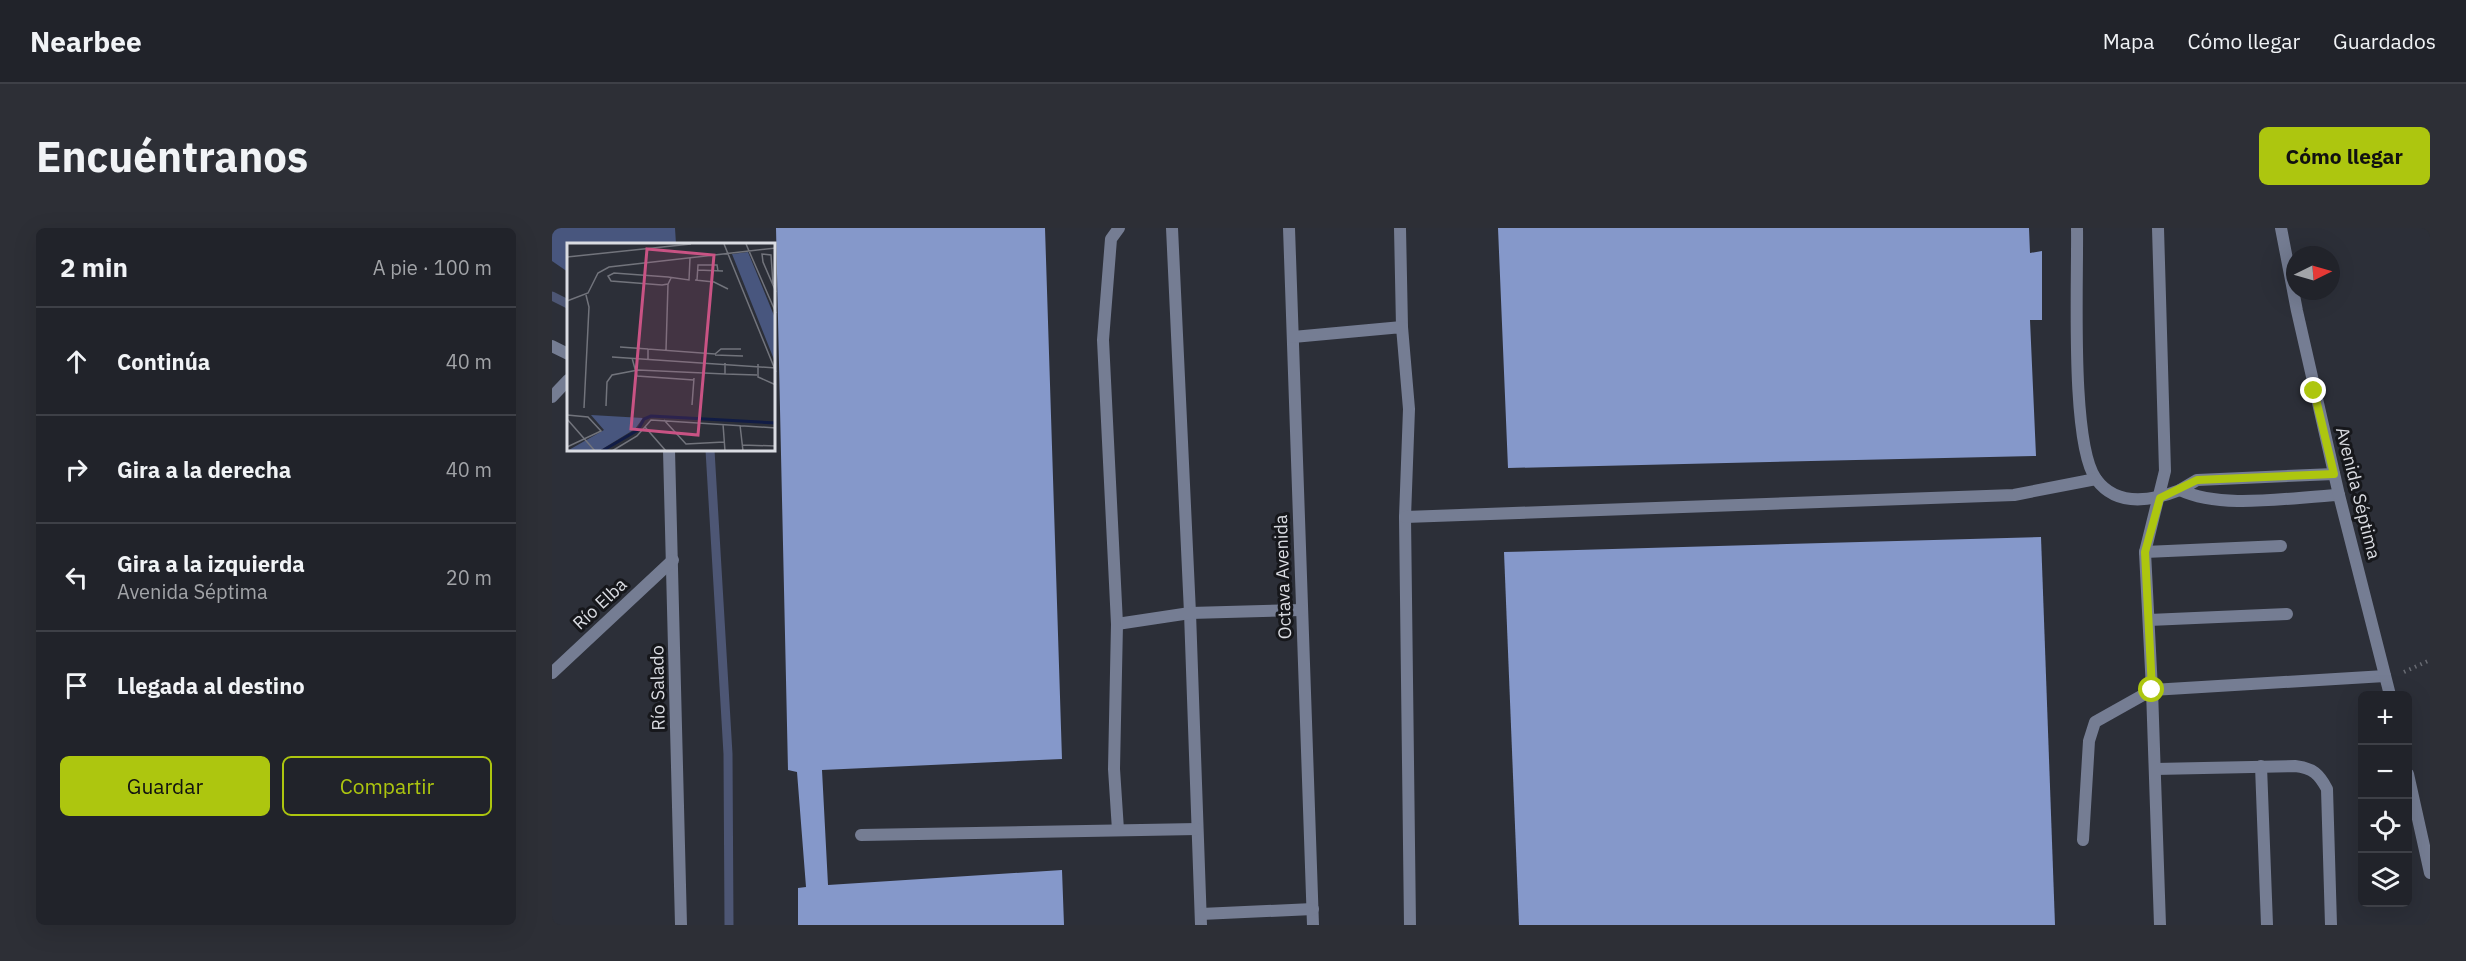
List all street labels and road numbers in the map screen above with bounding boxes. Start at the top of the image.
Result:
street label: Avenida Séptima [2331,424,2386,562]
street label: Octava Avenida [1269,514,1296,640]
street label: Río Elba [568,573,632,634]
street label: Río Salado [645,645,670,731]

